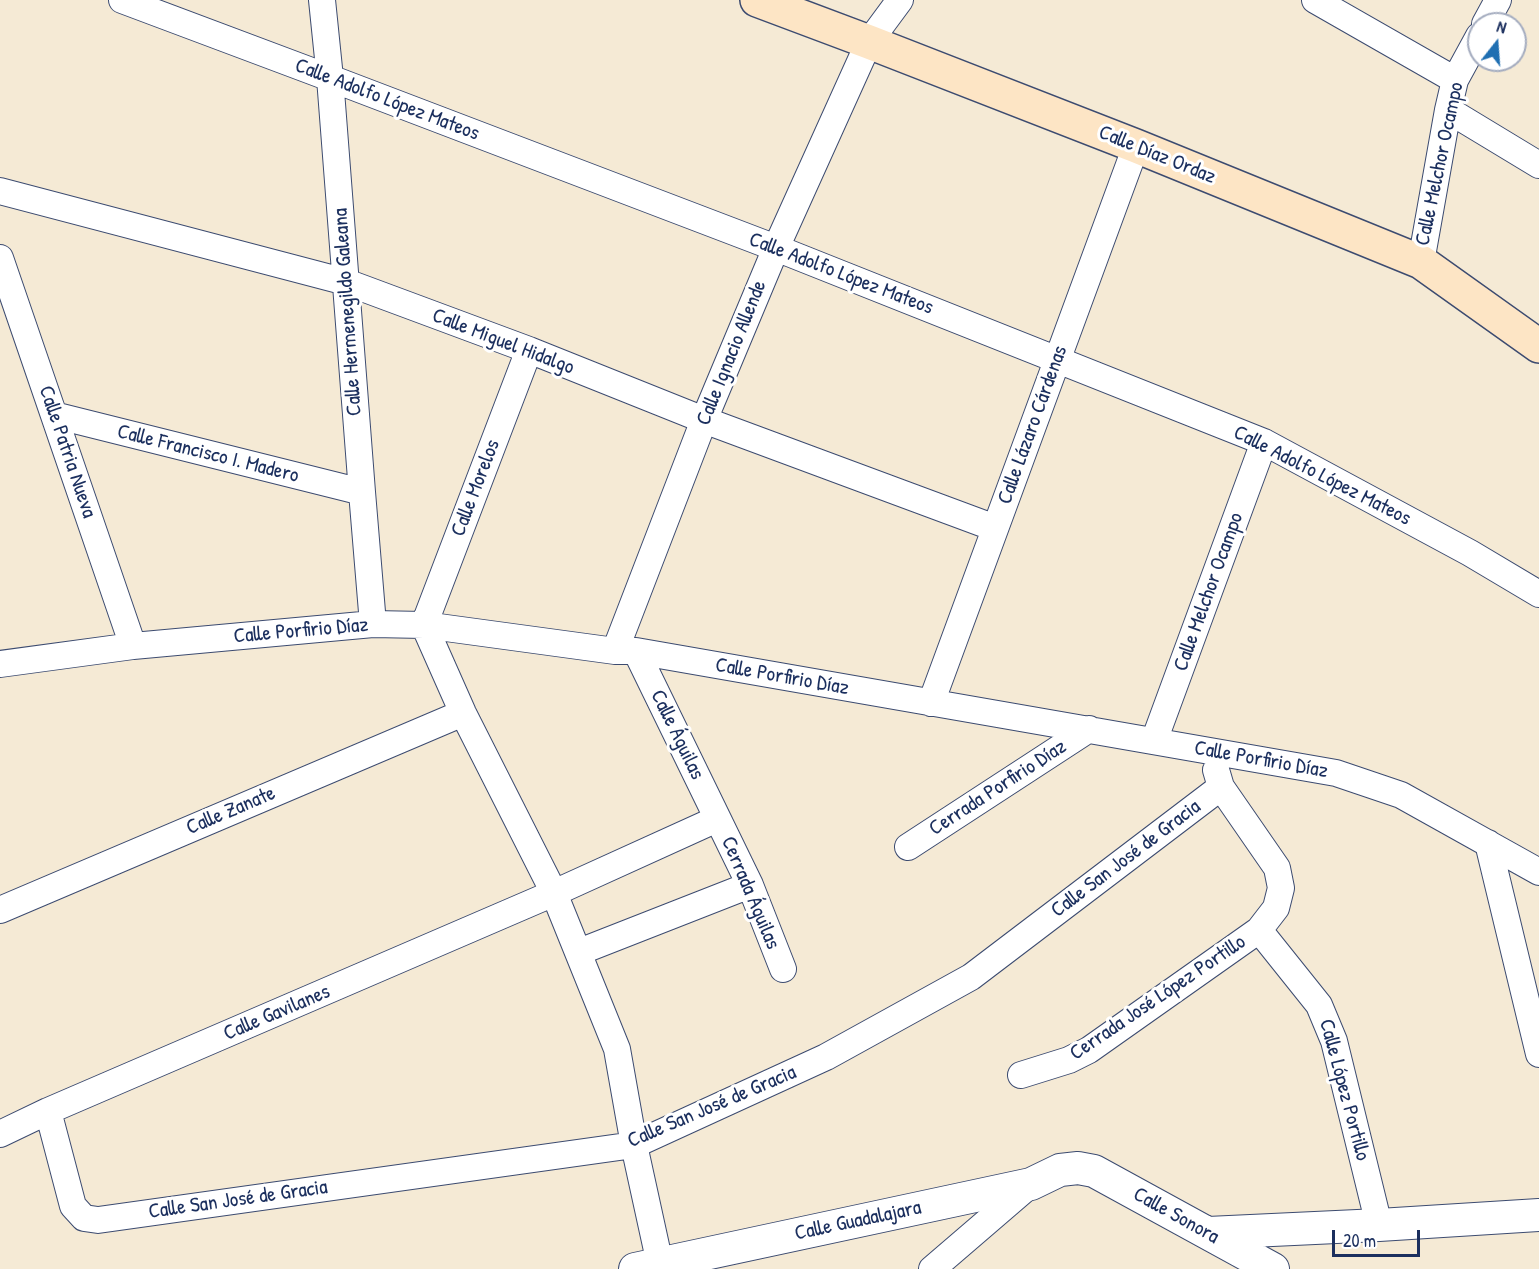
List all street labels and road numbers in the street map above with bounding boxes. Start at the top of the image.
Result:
street label: Calle Adolfo López Mateos [291,53,483,147]
street label: Calle Melchor Ocampo [1410,80,1470,248]
street label: Calle Díaz Ordaz [1095,120,1219,190]
street label: Calle Hermenegildo Galeana [328,207,368,417]
street label: Calle Adolfo López Mateos [745,227,937,321]
street label: Calle Ignacio Allende [692,277,772,429]
street label: Calle Miguel Hidalgo [428,303,578,381]
street label: Calle Lázaro Cárdenas [993,342,1073,508]
street label: Calle Patria Nueva [33,383,101,521]
street label: Calle Francisco I. Madero [115,419,301,489]
street label: Calle Adolfo López Mateos [1229,420,1415,532]
street label: Calle Morelos [446,436,506,540]
street label: Calle Melchor Ocampo [1169,509,1249,675]
street label: Calle Porfirio Díaz [233,613,369,649]
street label: Calle Porfirio Díaz [713,653,851,701]
street label: Calle Águilas [645,686,709,784]
street label: Cerrada Porfirio Díaz [925,734,1071,842]
street label: Calle Porfirio Díaz [1192,736,1330,784]
street label: Calle Zanate [183,781,279,841]
street label: Calle San José de Gracia [1046,795,1206,923]
street label: Cerrada Águilas [715,833,785,953]
street label: Cerrada José López Portillo [1065,930,1251,1066]
street label: Calle Gavilanes [220,979,334,1047]
street label: Calle López Portillo [1313,1016,1375,1164]
street label: Calle San José de Gracia [624,1060,800,1154]
street label: Calle San José de Gracia [147,1175,329,1225]
street label: Calle Sonora [1129,1182,1223,1250]
street label: Calle Guadalajara [793,1195,923,1247]

